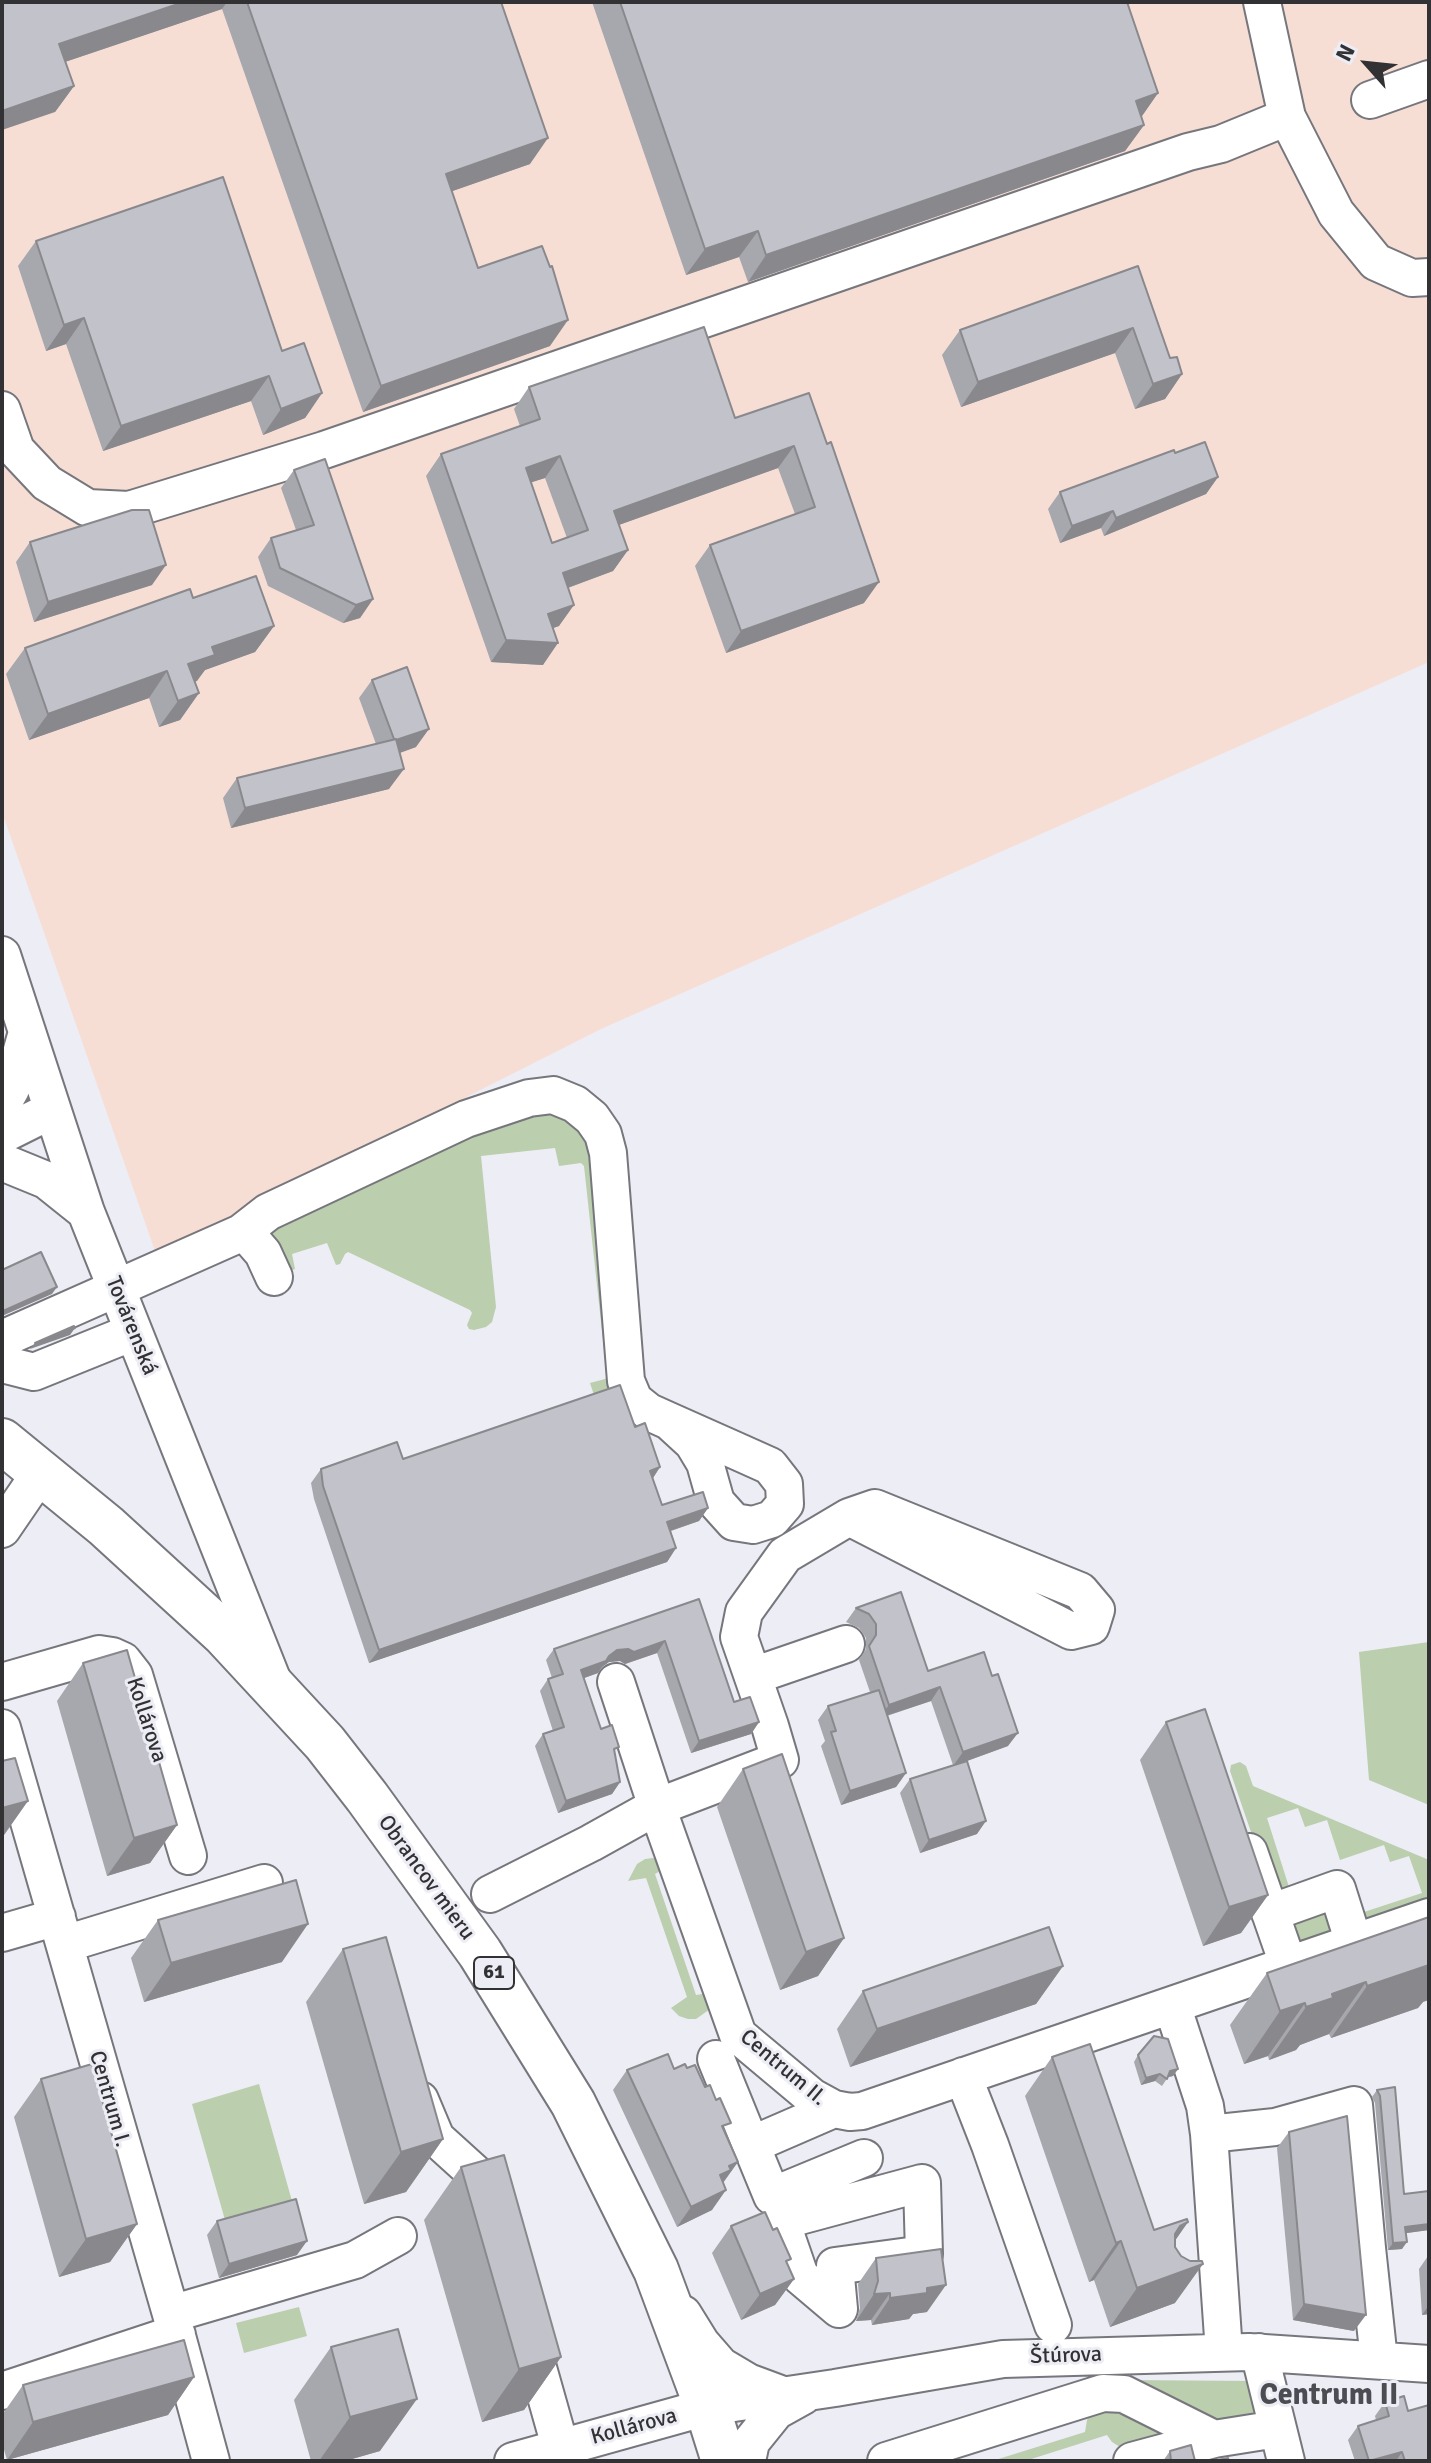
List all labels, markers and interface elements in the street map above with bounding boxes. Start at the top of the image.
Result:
north arrow [1327,24,1407,104]
text: N [1330,40,1361,66]
street label: Továrenská [99,1273,163,1379]
street label: Kollárova [120,1674,172,1766]
street label: Obrancov mieru [372,1810,480,1946]
road number: 61 [474,1957,514,1989]
street label: Centrum II. [734,2024,832,2112]
street label: Centrum I. [83,2048,135,2150]
street label: Štúrova [1030,2342,1102,2370]
district label: Centrum II [1260,2378,1398,2414]
street label: Kollárova [588,2403,680,2451]

